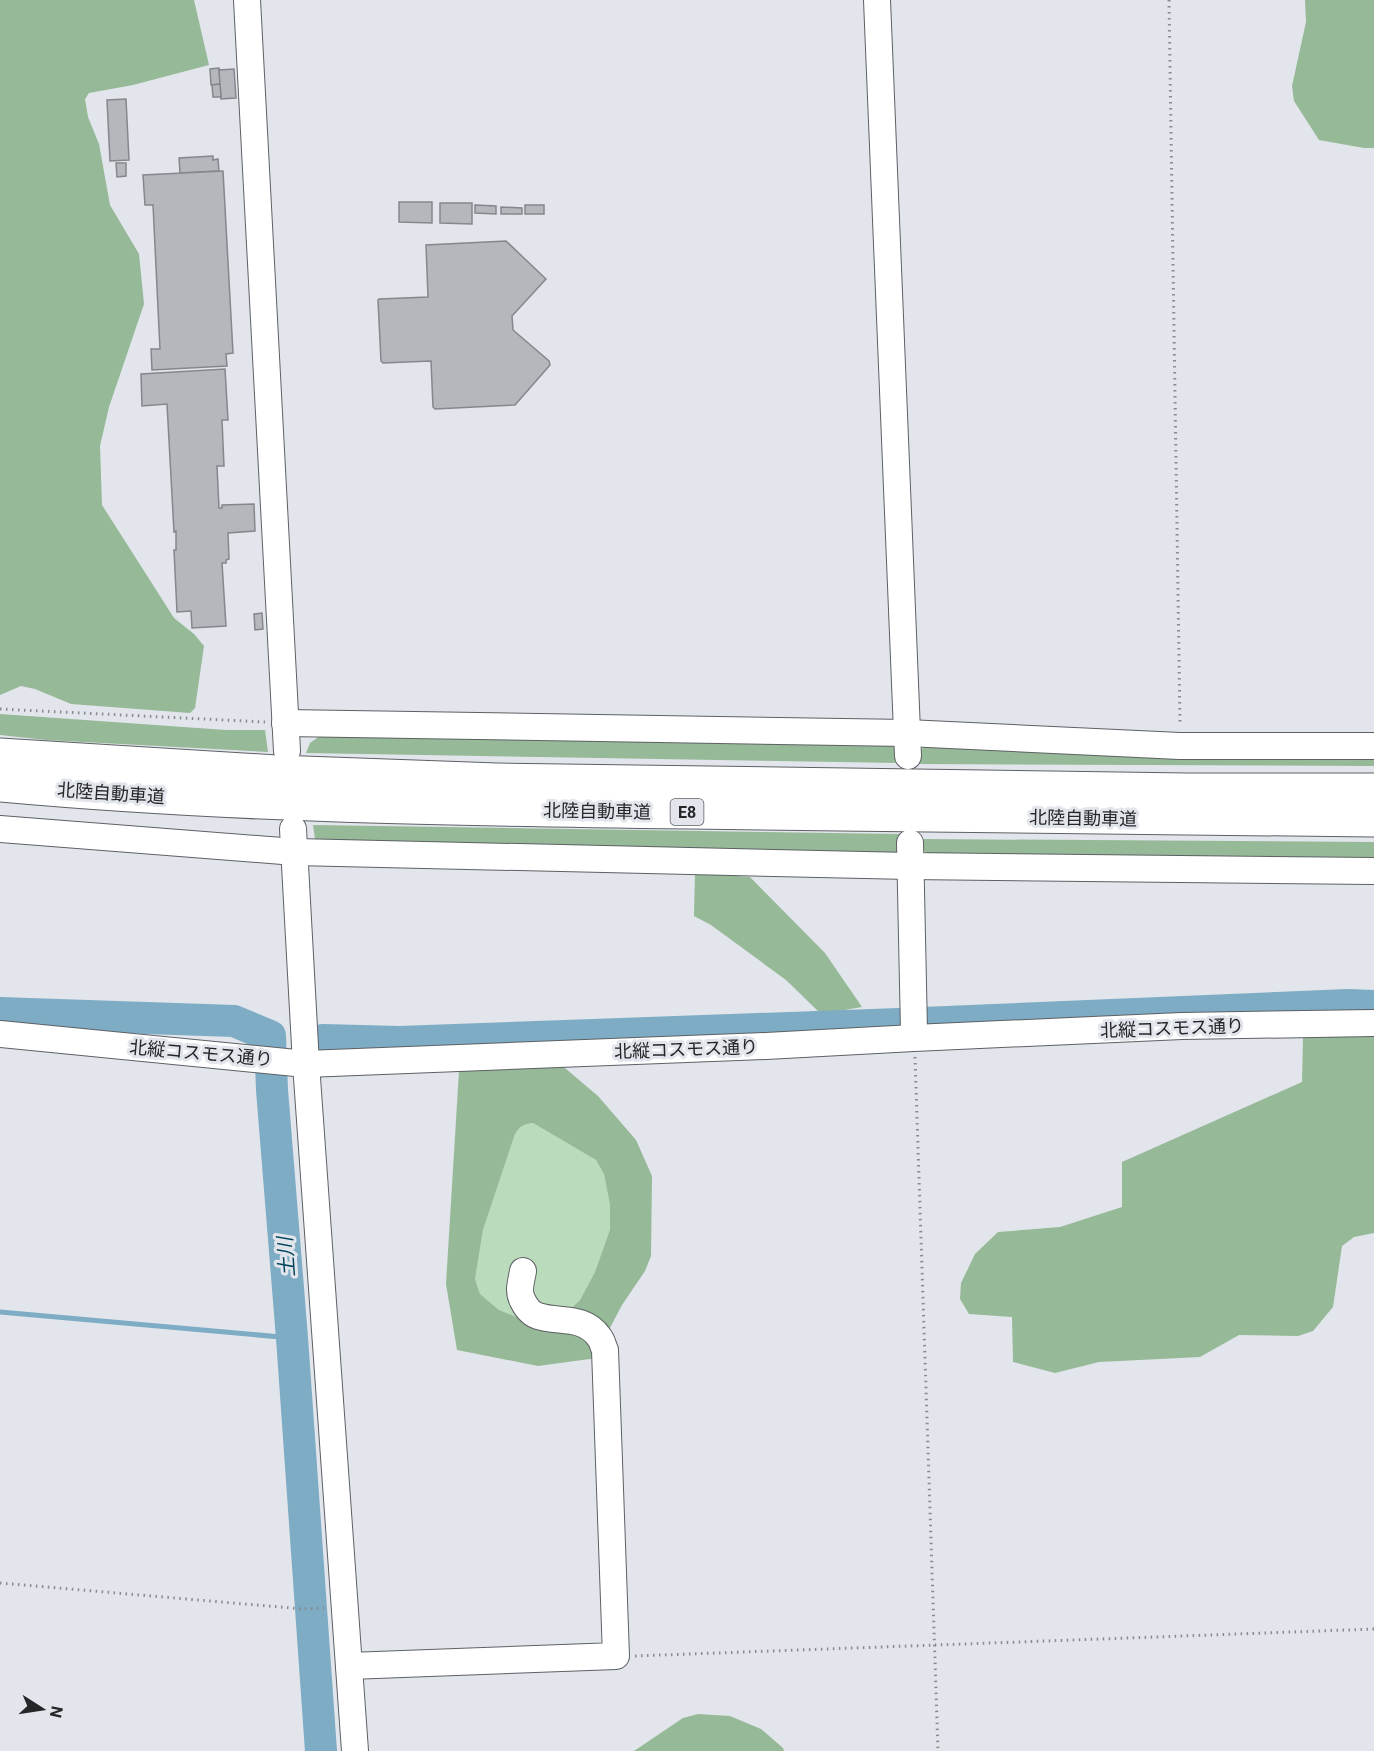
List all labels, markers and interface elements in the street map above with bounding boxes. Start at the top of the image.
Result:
street label: 北陸自動車道 [56,779,166,807]
road number: E8 [670,799,704,825]
street label: 北陸自動車道 [543,800,651,822]
street label: 北陸自動車道 [1029,807,1137,829]
street label: 北縦コスモス通り [1100,1015,1244,1041]
street label: 北縦コスモス通り [128,1036,274,1070]
street label: 北縦コスモス通り [614,1036,758,1062]
water label: 土川 [272,1234,299,1278]
north arrow [12,1679,72,1739]
text: N [46,1705,67,1720]

